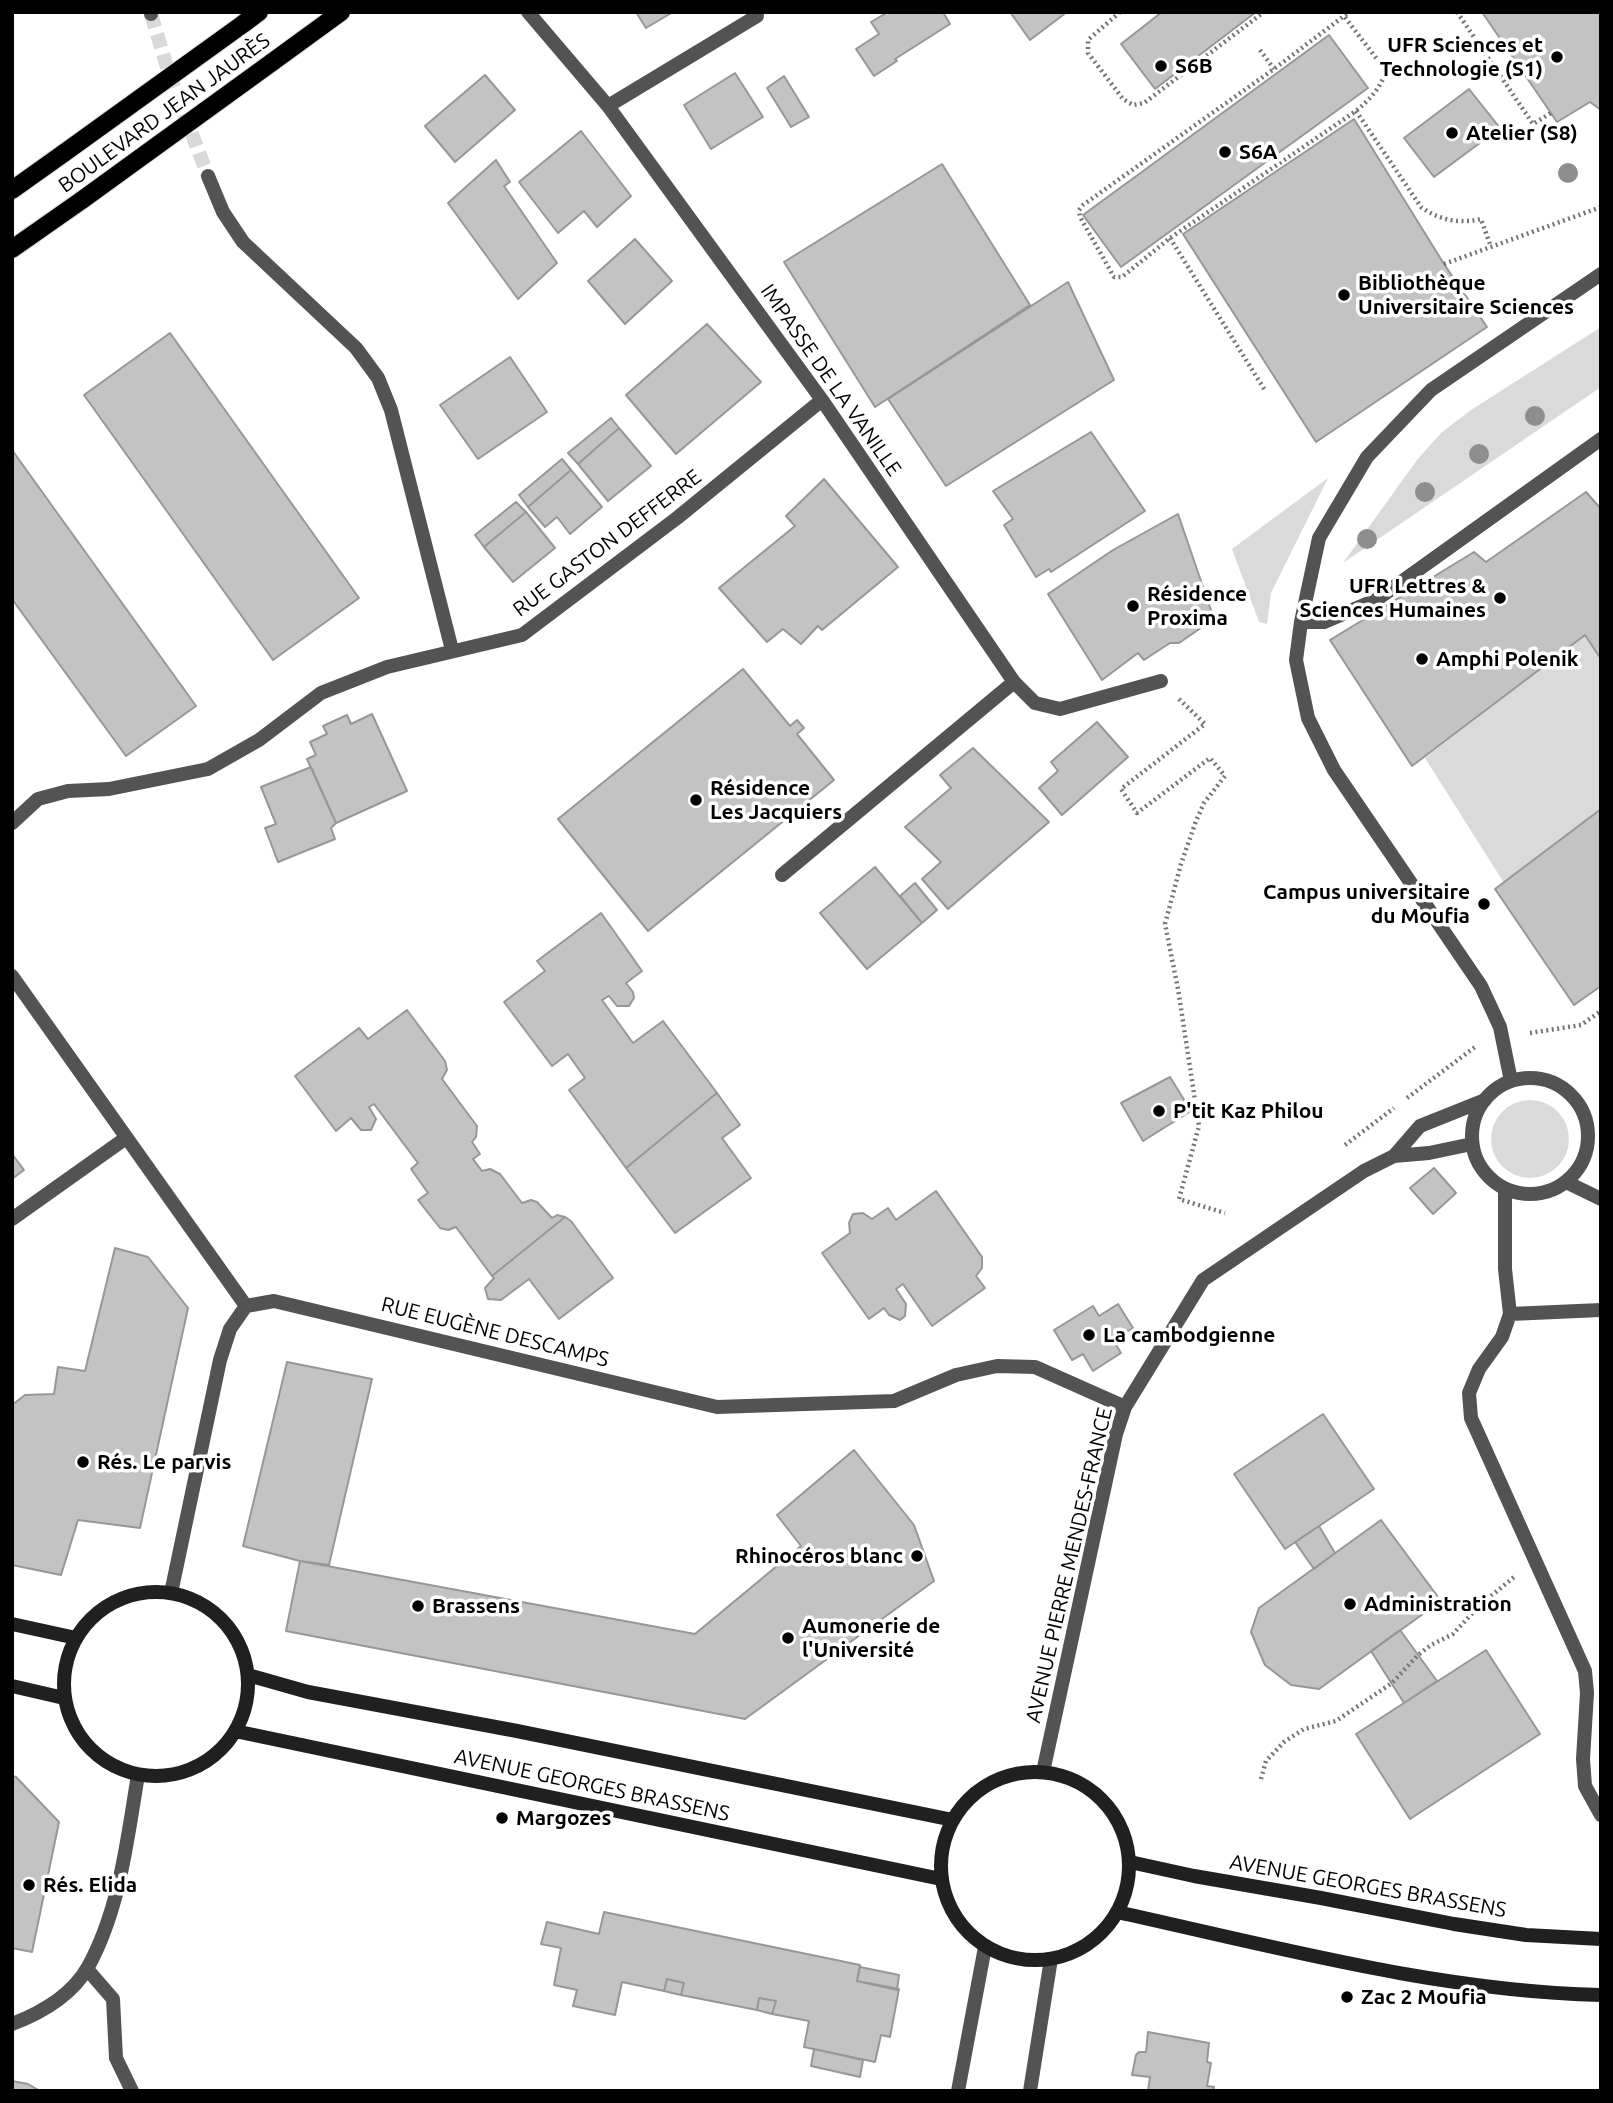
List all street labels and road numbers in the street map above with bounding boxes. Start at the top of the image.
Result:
street label: BOULEVARD JEAN JAURÈS [53,28,275,198]
street label: IMPASSE DE LA VANILLE [755,279,907,481]
street label: RUE GASTON DEFFERRE [508,464,706,622]
street label: RUE EUGÈNE DESCAMPS [379,1292,611,1372]
street label: AVENUE PIERRE MENDES-FRANCE [1020,1405,1118,1725]
street label: AVENUE GEORGES BRASSENS [452,1744,732,1826]
street label: AVENUE GEORGES BRASSENS [1228,1849,1508,1923]

